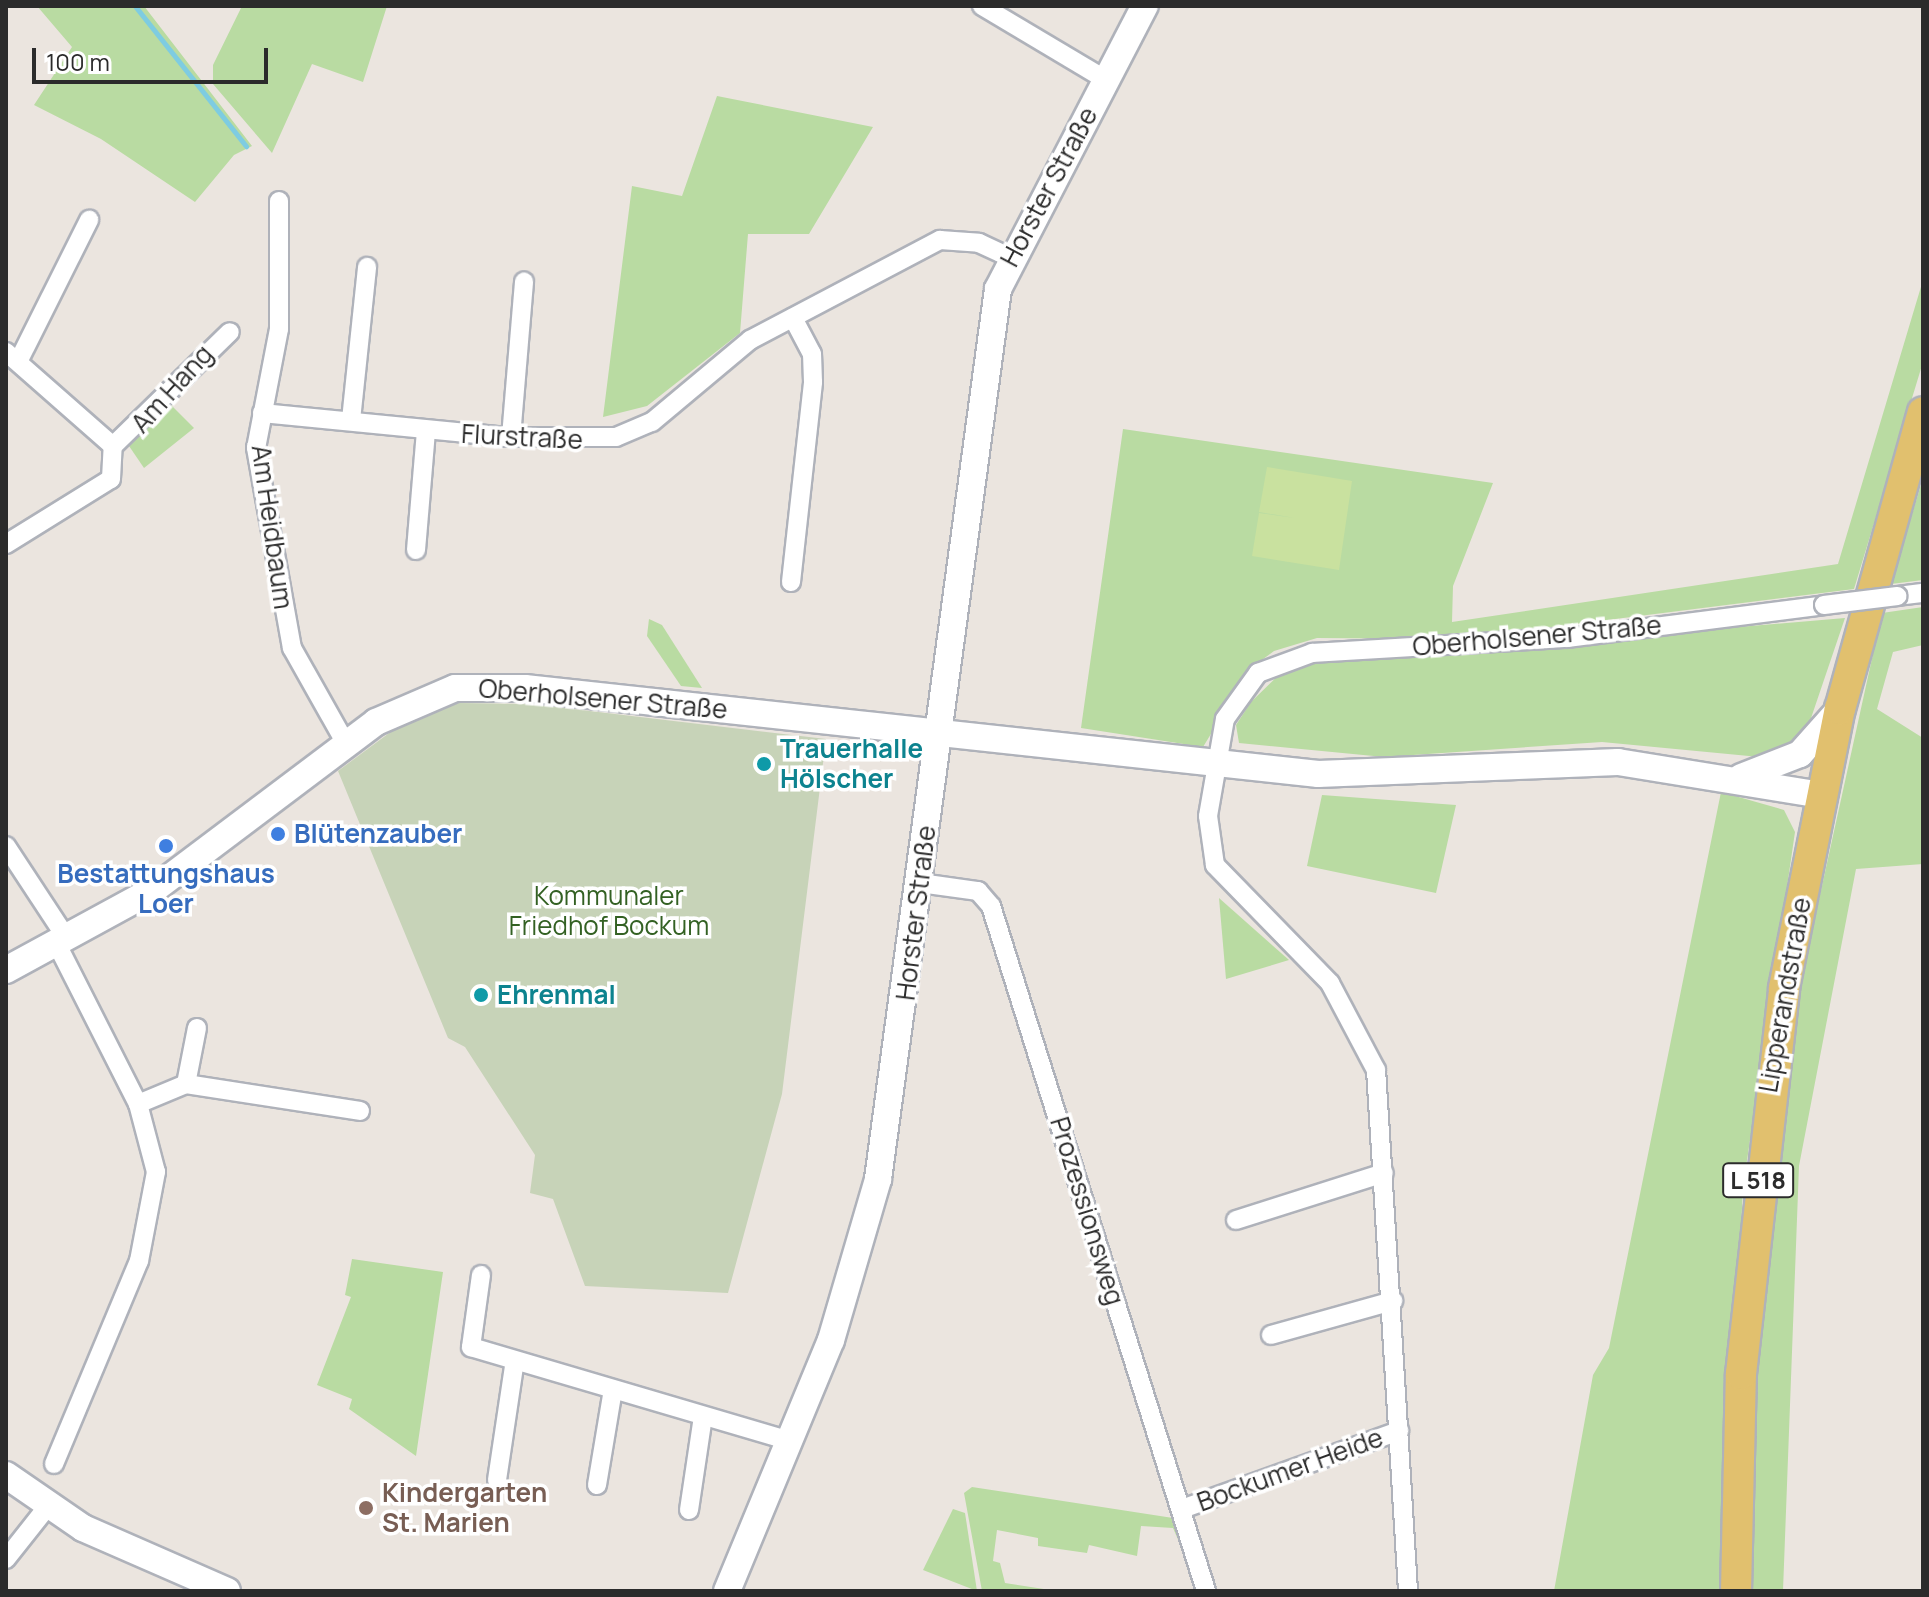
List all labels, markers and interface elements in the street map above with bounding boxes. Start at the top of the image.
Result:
scale bar [36,32,272,82]
text: 100 m [46,45,110,78]
street label: Horster Straße [994,102,1104,272]
street label: Am Hang [125,339,219,439]
street label: Flurstraße [460,418,584,456]
street label: Am Heidbaum [245,443,299,611]
street label: Oberholsener Straße [1411,610,1663,662]
street label: Oberholsener Straße [477,673,729,725]
place label: Trauerhalle Hölscher [780,733,923,794]
marker: Trauerhalle Hölscher [755,755,773,773]
place label: Blütenzauber [294,818,462,850]
street label: Horster Straße [890,824,942,1002]
marker: Blütenzauber [269,825,287,843]
marker: Bestattungshaus Loer [157,837,175,855]
place label: Bestattungshaus Loer [57,858,275,920]
park label: Kommunaler Friedhof Bockum [509,880,709,942]
street label: Lipperandstraße [1752,895,1818,1095]
place label: Ehrenmal [497,979,616,1011]
marker: Ehrenmal [472,986,490,1004]
street label: Prozessionsweg [1044,1113,1130,1309]
road number: L 518 [1720,1160,1796,1200]
street label: Bockumer Heide [1193,1422,1387,1518]
place label: Kindergarten St. Marien [382,1477,547,1538]
marker: Kindergarten St. Marien [357,1499,375,1517]

